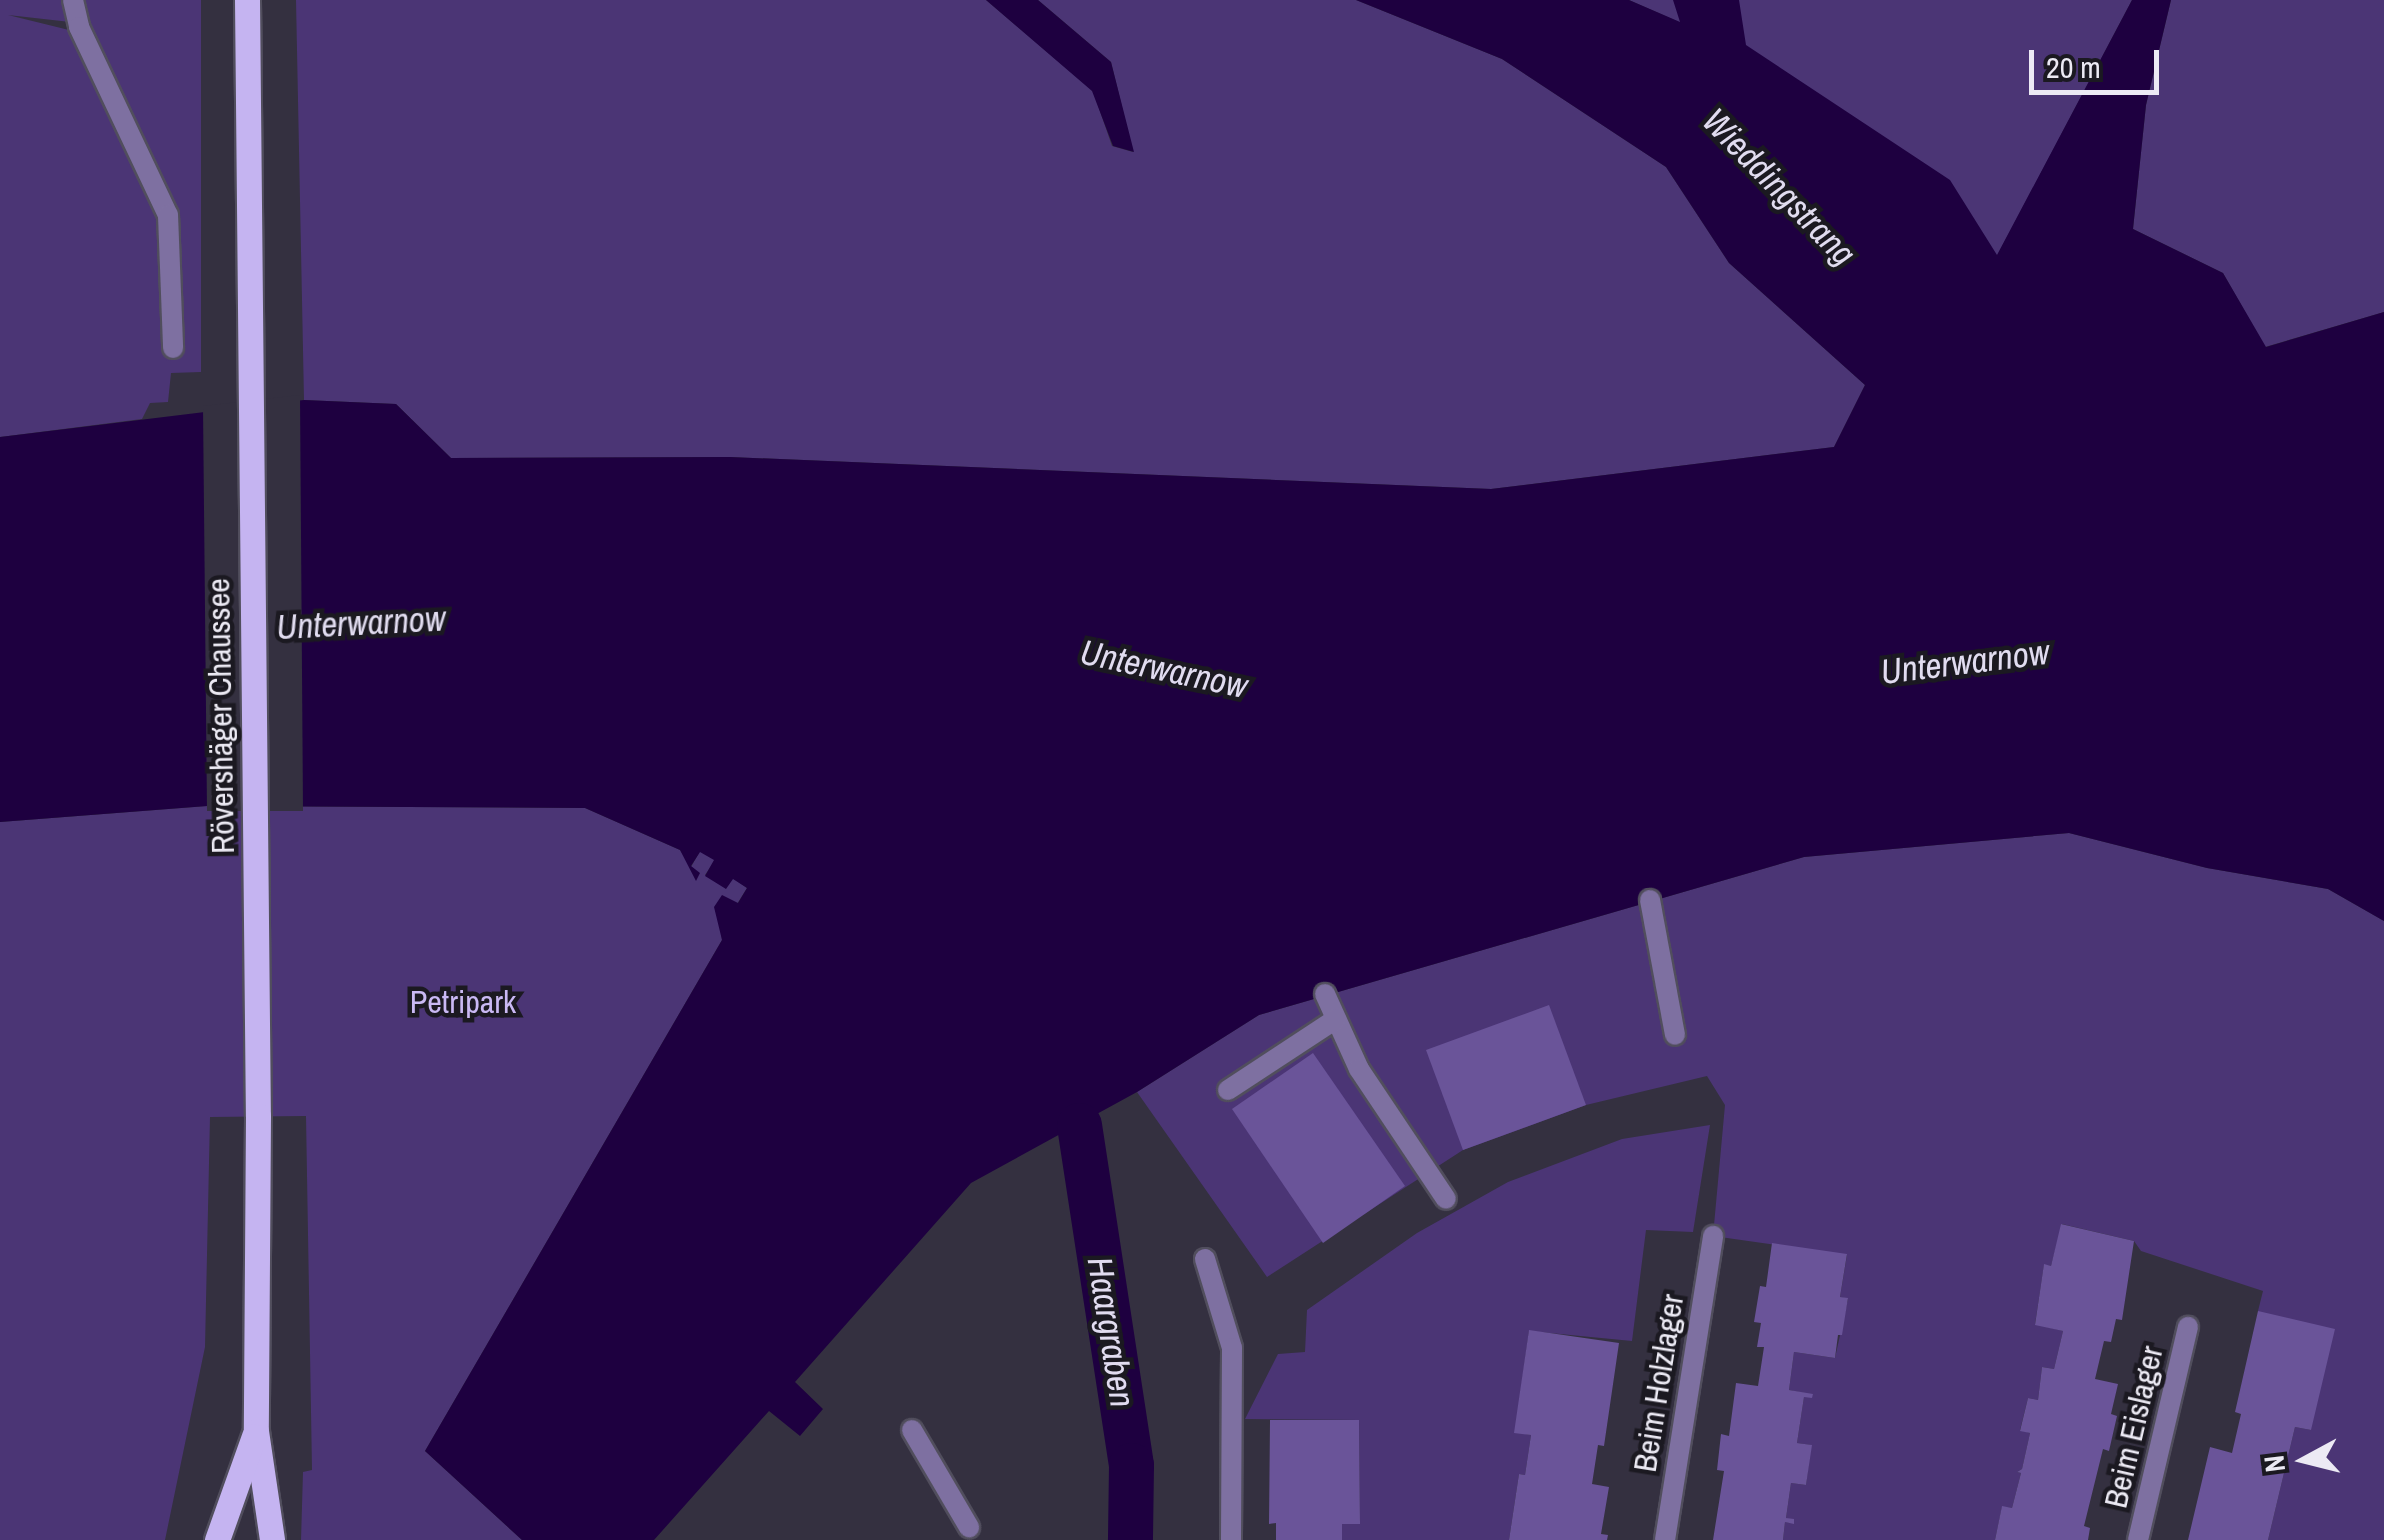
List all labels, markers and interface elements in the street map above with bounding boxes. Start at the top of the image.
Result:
scale bar [2034,30,2164,92]
text: 20 m [2046,47,2101,87]
water label: Wieddingstrang [1694,100,1864,274]
street label: Rövershäger Chaussee [199,578,243,854]
water label: Unterwarnow [275,598,447,648]
water label: Unterwarnow [1077,631,1251,707]
water label: Unterwarnow [1879,631,2051,693]
park label: Petripark [410,983,516,1021]
water label: Haargraben [1078,1254,1144,1410]
street label: Beim Holzlager [1626,1291,1692,1475]
street label: Beim Eislager [2097,1342,2171,1512]
north arrow [2254,1410,2354,1510]
text: N [2254,1453,2294,1474]

